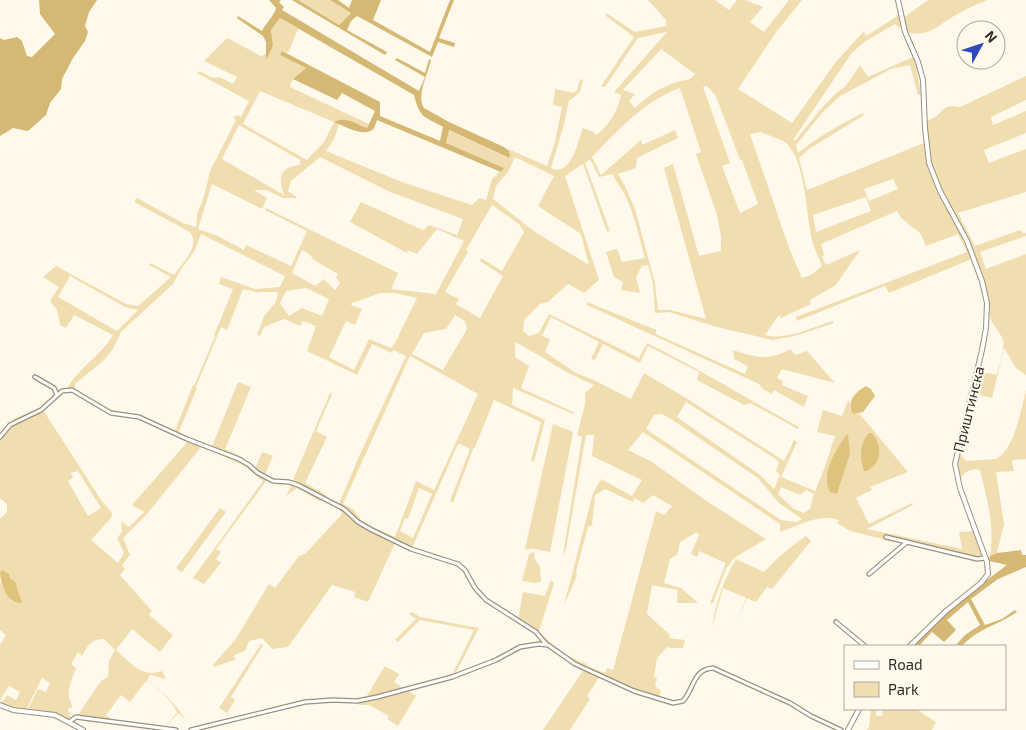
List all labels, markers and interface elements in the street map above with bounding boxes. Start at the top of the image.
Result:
north arrow [956,20,1006,70]
text: N [982,27,1001,46]
street label: Приштинска [949,364,987,454]
legend [844,645,1006,710]
text: Road [888,655,923,673]
text: Park [888,680,919,698]

